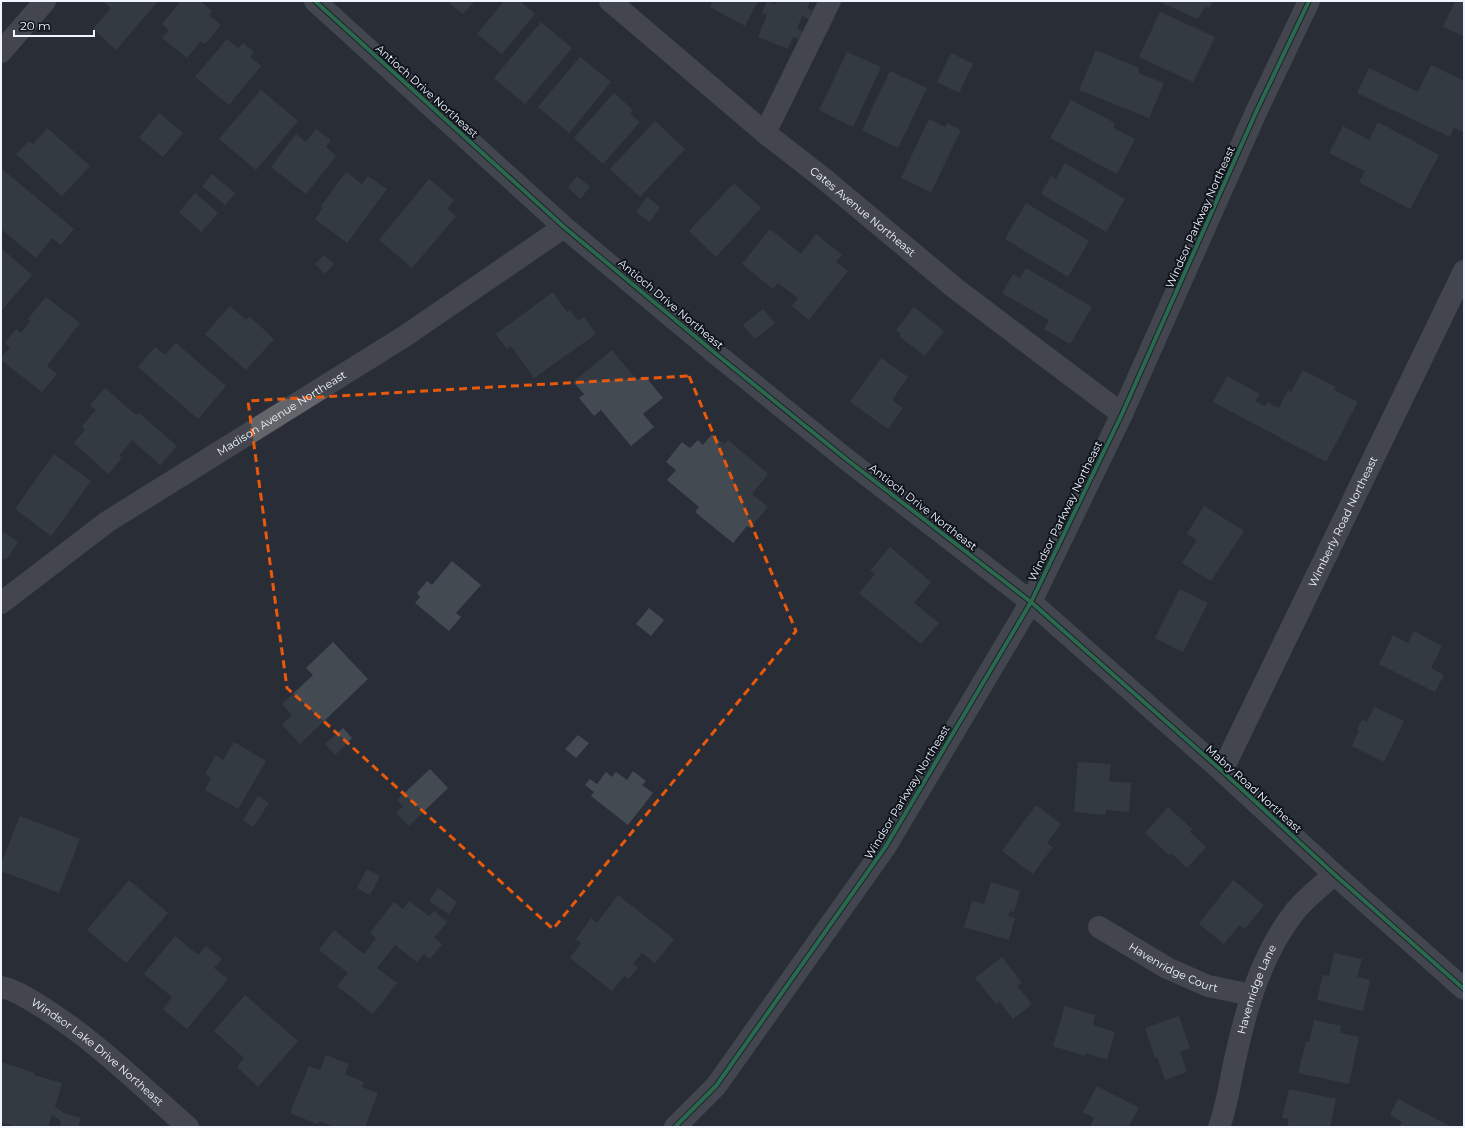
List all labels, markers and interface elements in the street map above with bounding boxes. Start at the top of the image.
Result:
scale bar [14,12,94,38]
text: 20 m [20,18,51,33]
street label: Antioch Drive Northeast [373,41,481,141]
street label: Windsor Parkway Northeast [1162,143,1238,290]
street label: Cates Avenue Northeast [807,164,919,260]
street label: Antioch Drive Northeast [616,256,727,352]
street label: Madison Avenue Northeast [214,367,349,459]
street label: Windsor Parkway Northeast [1025,438,1105,583]
street label: Wimberly Road Northeast [1305,453,1381,589]
street label: Antioch Drive Northeast [866,461,980,554]
street label: Windsor Parkway Northeast [861,722,953,862]
street label: Mabry Road Northeast [1203,742,1305,836]
street label: Havenridge Court [1126,940,1220,995]
street label: Havenridge Lane [1234,942,1279,1036]
street label: Windsor Lake Drive Northeast [29,995,167,1109]

